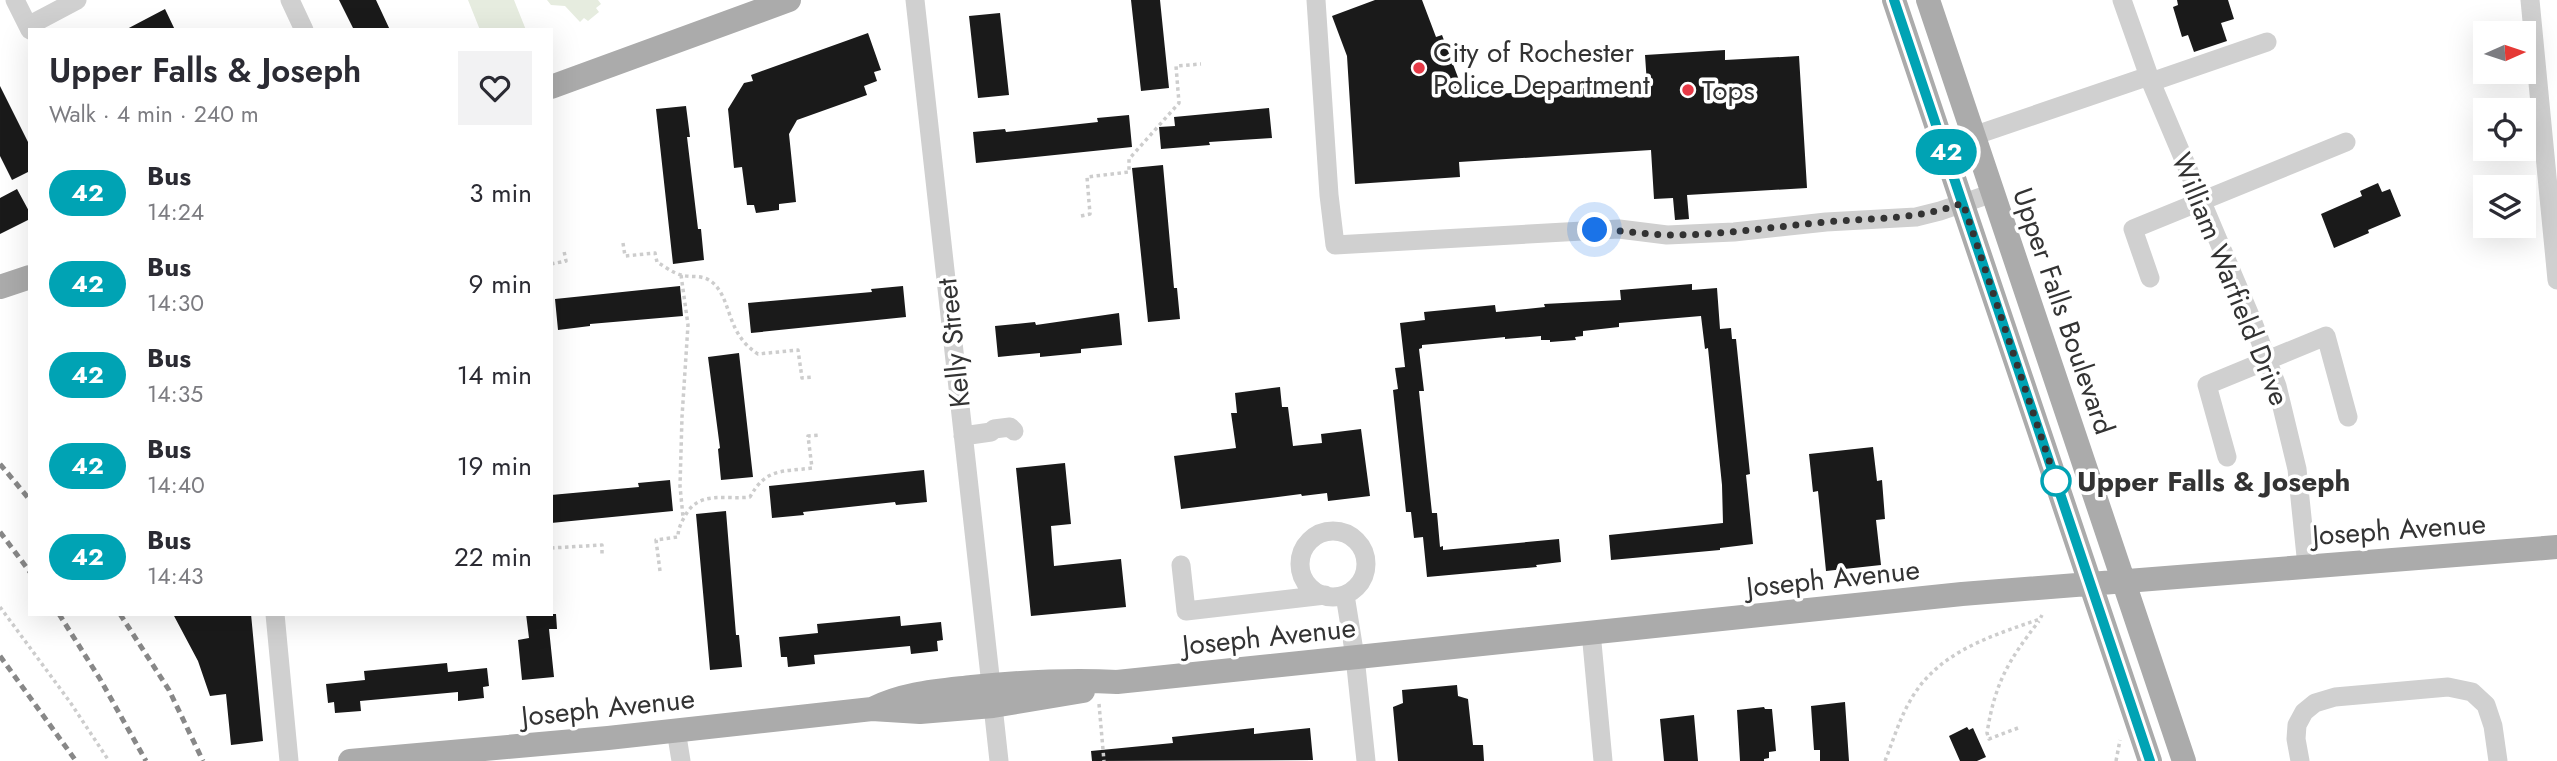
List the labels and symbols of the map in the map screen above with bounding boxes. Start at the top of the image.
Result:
north arrow [2473,21,2536,84]
place label: City of Rochester Police Department [1433,32,1650,105]
marker: City of Rochester Police Department [1411,60,1427,76]
place label: Tops [1702,70,1755,111]
marker: Tops [1680,82,1696,98]
line badge: 42 [1914,129,1978,175]
street label: William Warfield Drive [2161,147,2300,412]
street label: Upper Falls Boulevard [2002,182,2125,440]
your location [1577,212,1612,247]
street label: Kelly Street [926,276,981,410]
place label: Upper Falls & Joseph [2077,461,2350,502]
marker: Upper Falls & Joseph [2041,466,2071,496]
street label: Joseph Avenue [2307,503,2487,556]
street label: Joseph Avenue [1740,549,1922,608]
street label: Joseph Avenue [1176,607,1358,666]
street label: Joseph Avenue [515,678,697,737]

